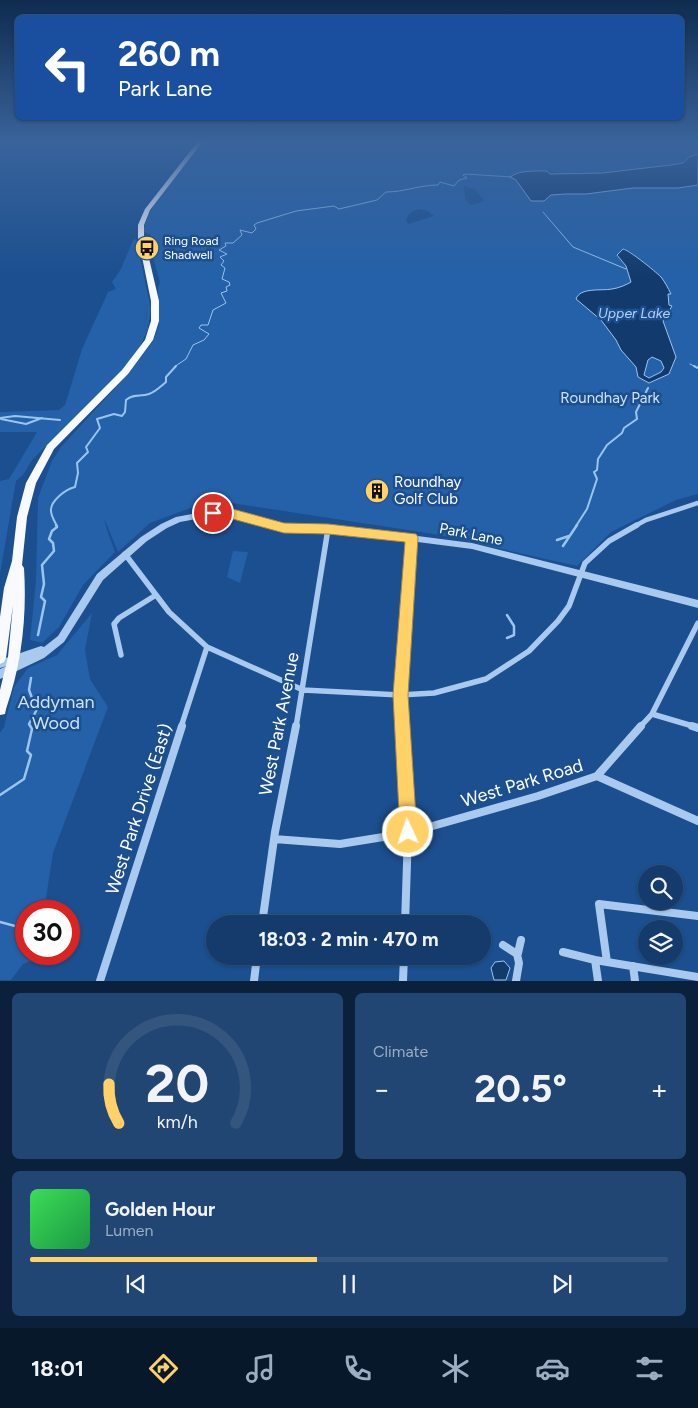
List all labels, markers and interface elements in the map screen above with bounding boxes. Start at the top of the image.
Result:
text: 260 m [118,33,220,75]
icon: left [35,35,100,100]
text: Park Lane [118,75,212,102]
place label: Ring Road Shadwell [164,234,219,262]
bus stop icon: Ring Road Shadwell [134,235,160,261]
water label: Upper Lake [598,305,670,322]
park label: Roundhay Park [560,389,661,407]
place label: Roundhay Golf Club [394,473,462,508]
building icon: Roundhay Golf Club [364,478,390,504]
pin [192,492,234,534]
icon: arrive [199,499,227,527]
street label: Park Lane [438,519,504,549]
street label: West Park Avenue [254,650,304,798]
park label: Addyman Wood [17,691,95,734]
street label: West Park Drive (East) [101,721,177,897]
street label: West Park Road [458,754,586,812]
position arrow [381,805,433,857]
map controls [638,865,683,965]
button: search [638,865,683,910]
speed limit sign: 30 [15,900,80,965]
button: layers [638,920,683,965]
text: 18:03 · 2 min · 470 m [258,928,439,951]
text: Climate [373,1042,428,1061]
text: 20 [146,1053,209,1115]
text: 20.5° [474,1066,567,1112]
text: − [373,1072,390,1106]
text: + [651,1072,668,1106]
text: km/h [157,1111,198,1132]
text: Golden Hour [105,1198,215,1221]
text: Lumen [105,1221,154,1240]
icon: previous [122,1270,150,1298]
icon: pause [335,1270,363,1298]
icon: next [548,1270,576,1298]
icon: directions [146,1351,181,1386]
icon: music [243,1351,278,1386]
icon: phone [340,1351,375,1386]
icon: climate [438,1351,473,1386]
icon: car [535,1351,570,1386]
icon: filters [632,1351,667,1386]
text: 18:01 [31,1355,84,1382]

